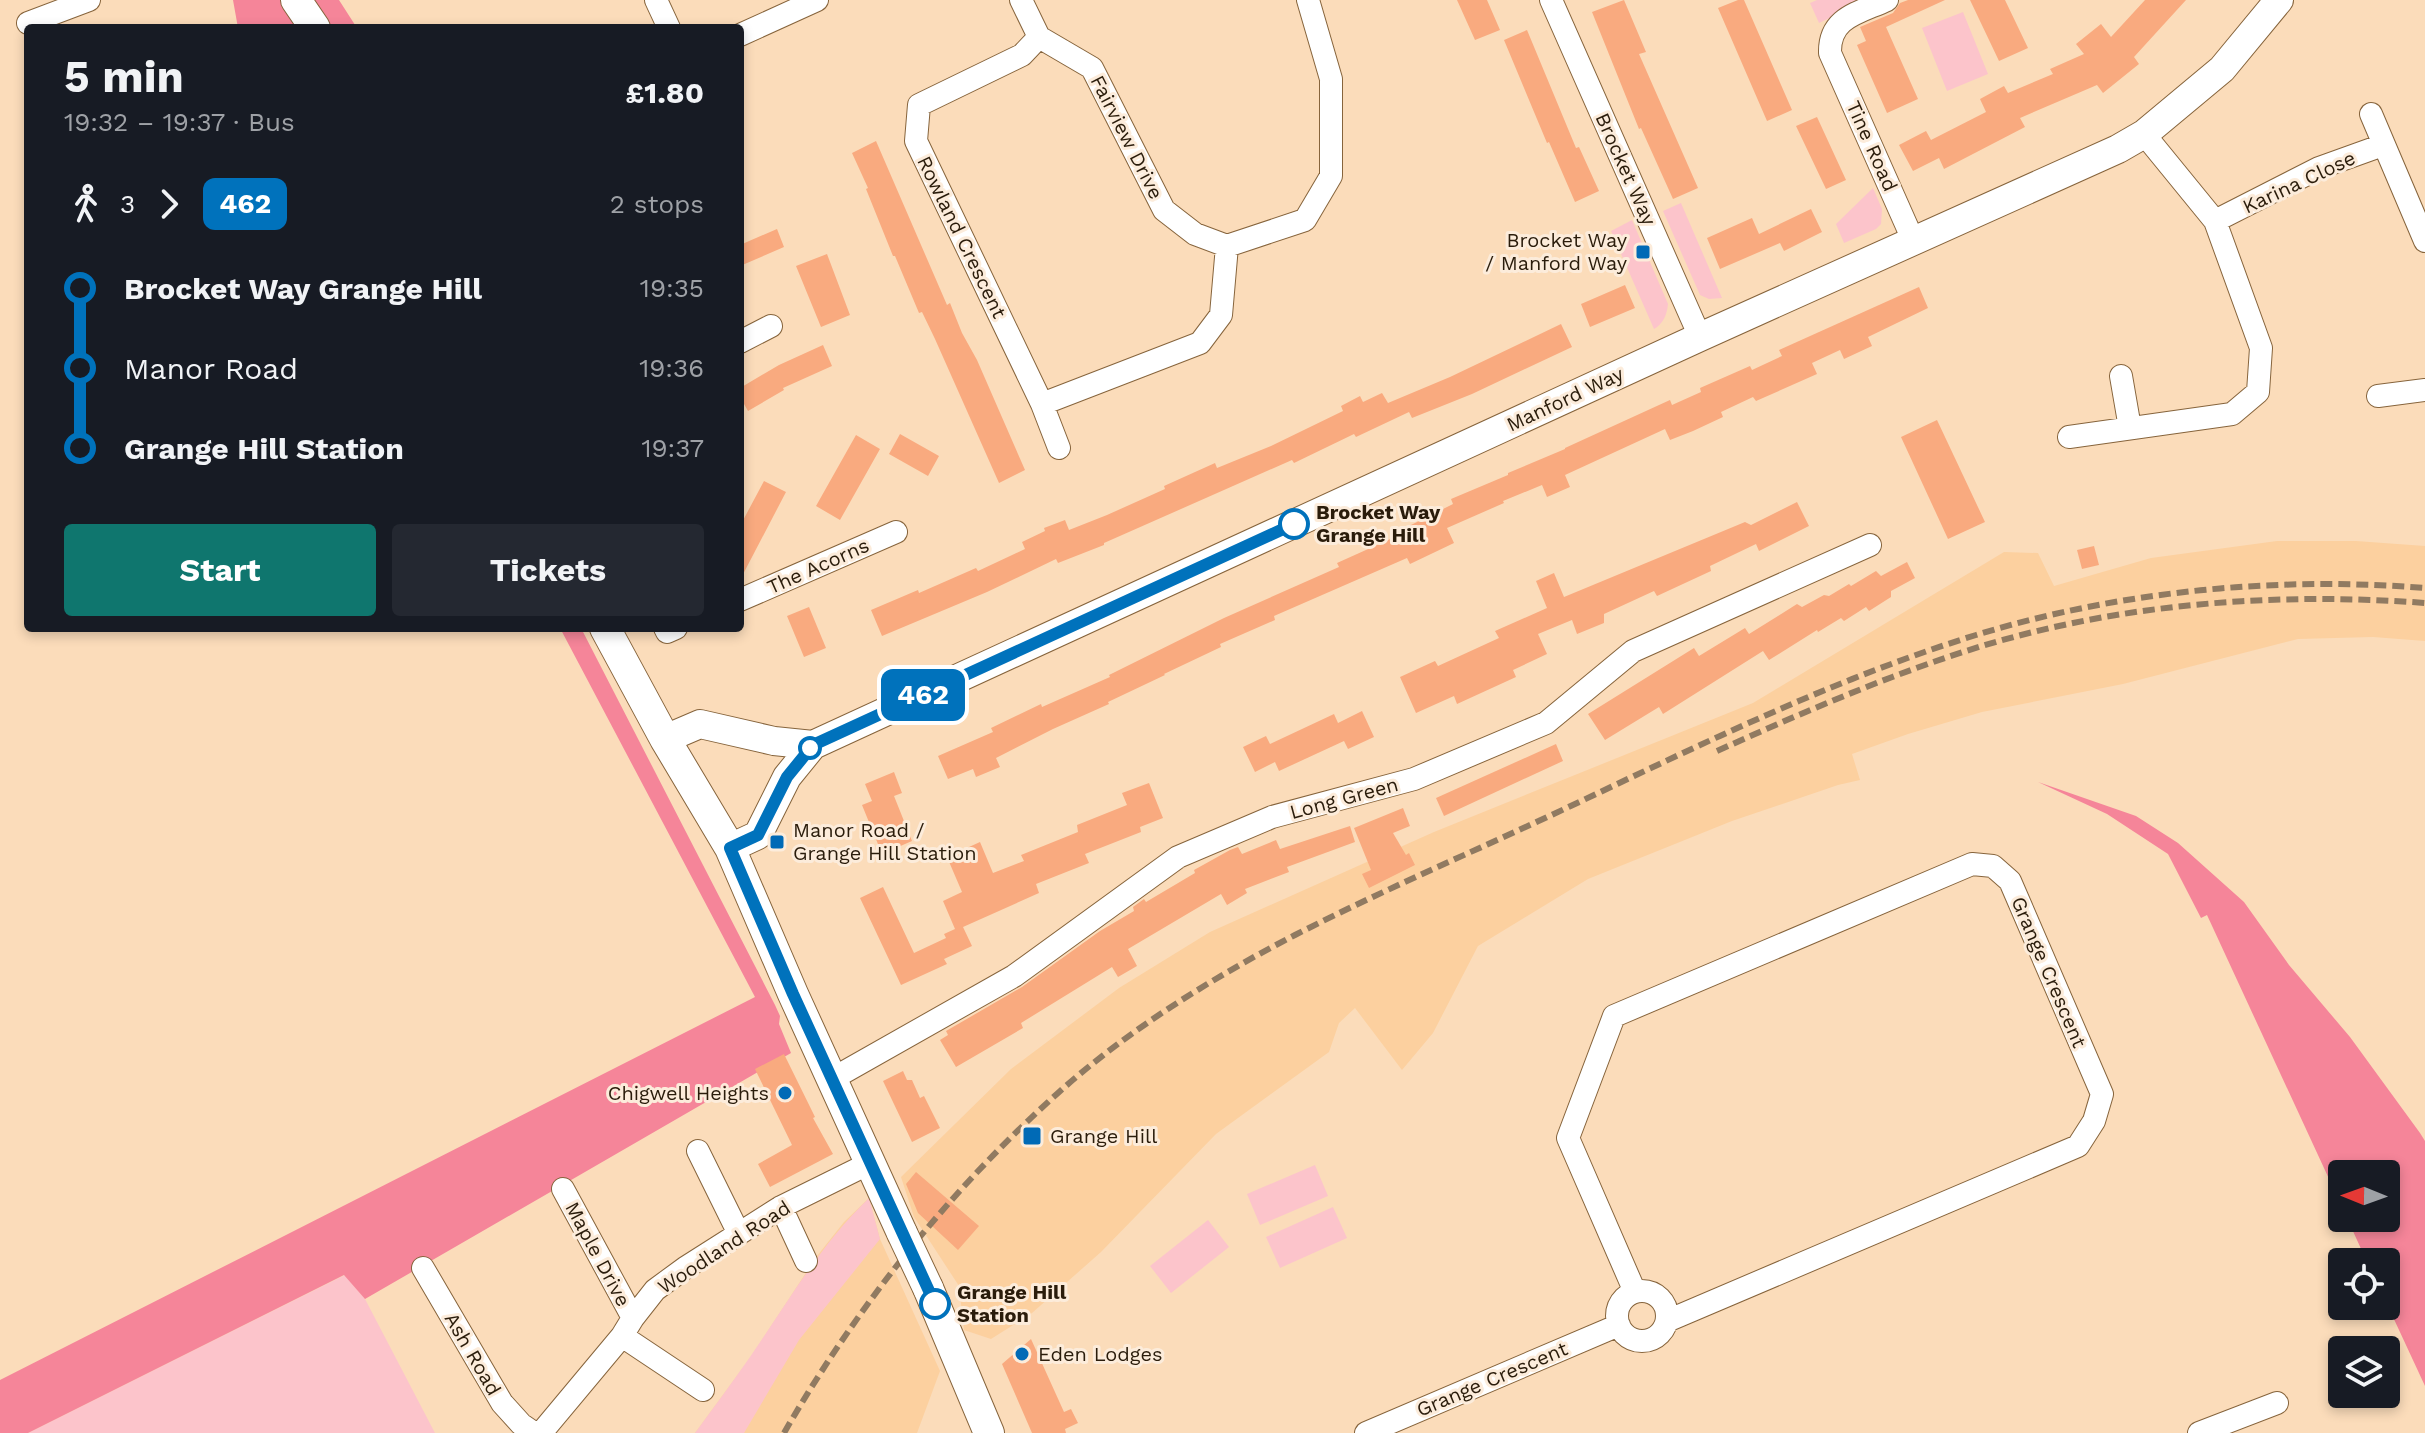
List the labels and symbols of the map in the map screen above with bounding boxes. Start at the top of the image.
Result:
street label: Fairview Drive [1085,71,1169,203]
street label: Tine Road [1841,97,1903,195]
street label: Brocket Way [1591,109,1662,230]
street label: Karina Close [2239,145,2359,219]
street label: Rowland Crescent [912,152,1012,323]
place label: Brocket Way / Manford Way [1485,228,1628,275]
marker: Brocket Way / Manford Way [1634,243,1652,261]
street label: Manford Way [1503,361,1628,437]
place label: Brocket Way Grange Hill [1316,500,1441,547]
marker: Brocket Way Grange Hill [1279,509,1309,539]
street label: The Acorns [763,533,873,599]
line badge: 462 [877,669,969,721]
unlabelled marker [799,737,821,759]
street label: Long Green [1287,772,1401,824]
place label: Manor Road / Grange Hill Station [793,818,977,865]
marker: Manor Road / Grange Hill Station [768,833,786,851]
street label: Grange Crescent [2006,893,2092,1052]
place label: Chigwell Heights [608,1081,769,1105]
marker: Chigwell Heights [776,1084,794,1102]
place label: Grange Hill [1050,1124,1157,1148]
marker: Grange Hill [1021,1125,1043,1147]
north arrow [2328,1160,2400,1232]
street label: Woodland Road [653,1195,795,1299]
street label: Maple Drive [560,1198,636,1310]
place label: Grange Hill Station [957,1280,1067,1327]
marker: Grange Hill Station [920,1289,950,1319]
street label: Ash Road [440,1308,506,1400]
street label: Grange Crescent [1413,1336,1572,1422]
place label: Eden Lodges [1038,1342,1163,1366]
marker: Eden Lodges [1013,1345,1031,1363]

